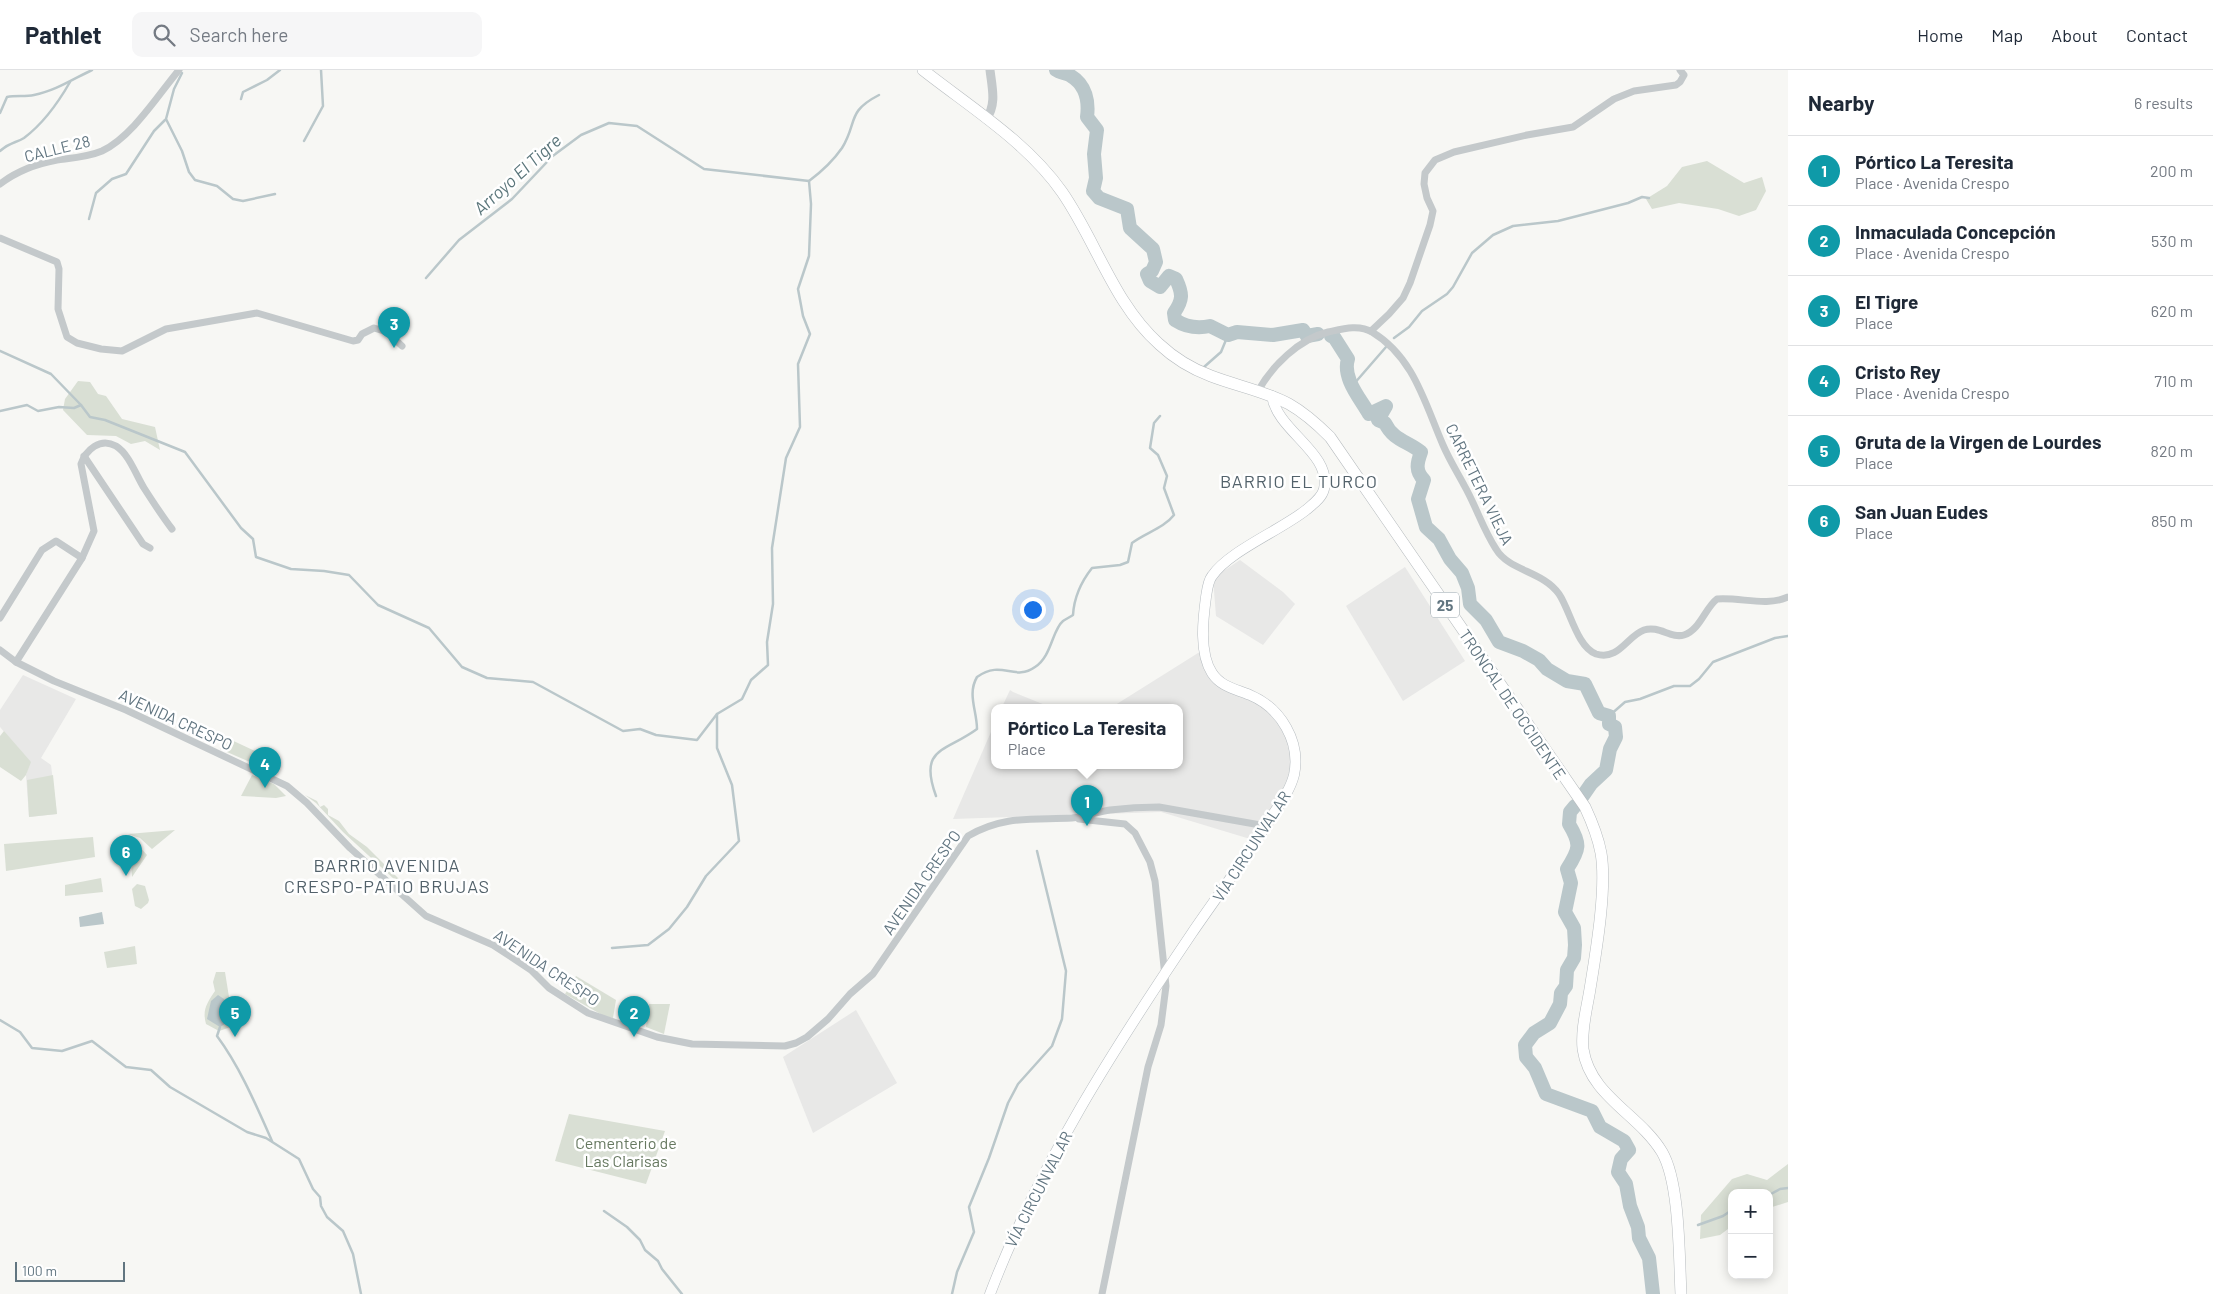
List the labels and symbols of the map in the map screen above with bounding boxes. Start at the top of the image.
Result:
water label: Arroyo El Tigre [469,129,565,219]
street label: CALLE 28 [22,131,92,165]
pin: 3 [378,307,410,348]
street label: CARRETERA VIEJA [1442,420,1518,548]
district label: BARRIO EL TURCO [1220,470,1378,492]
road number: 25 [1431,592,1459,618]
your location [1020,597,1046,623]
street label: TRONCAL DE OCCIDENTE [1456,625,1570,783]
street label: AVENIDA CRESPO [116,684,236,754]
pin: 4 [249,747,281,788]
pin: 1 [1071,785,1103,826]
street label: VÍA CIRCUNVALAR [1208,787,1294,905]
street label: AVENIDA CRESPO [878,826,964,938]
pin: 6 [110,835,142,876]
district label: BARRIO AVENIDA CRESPO-PATIO BRUJAS [284,854,490,897]
street label: AVENIDA CRESPO [491,925,603,1009]
pin: 5 [219,996,251,1037]
pin: 2 [618,996,650,1037]
street label: VÍA CIRCUNVALAR [1000,1128,1076,1250]
park label: Cementerio de Las Clarisas [575,1133,677,1170]
scale bar [15,1259,125,1282]

